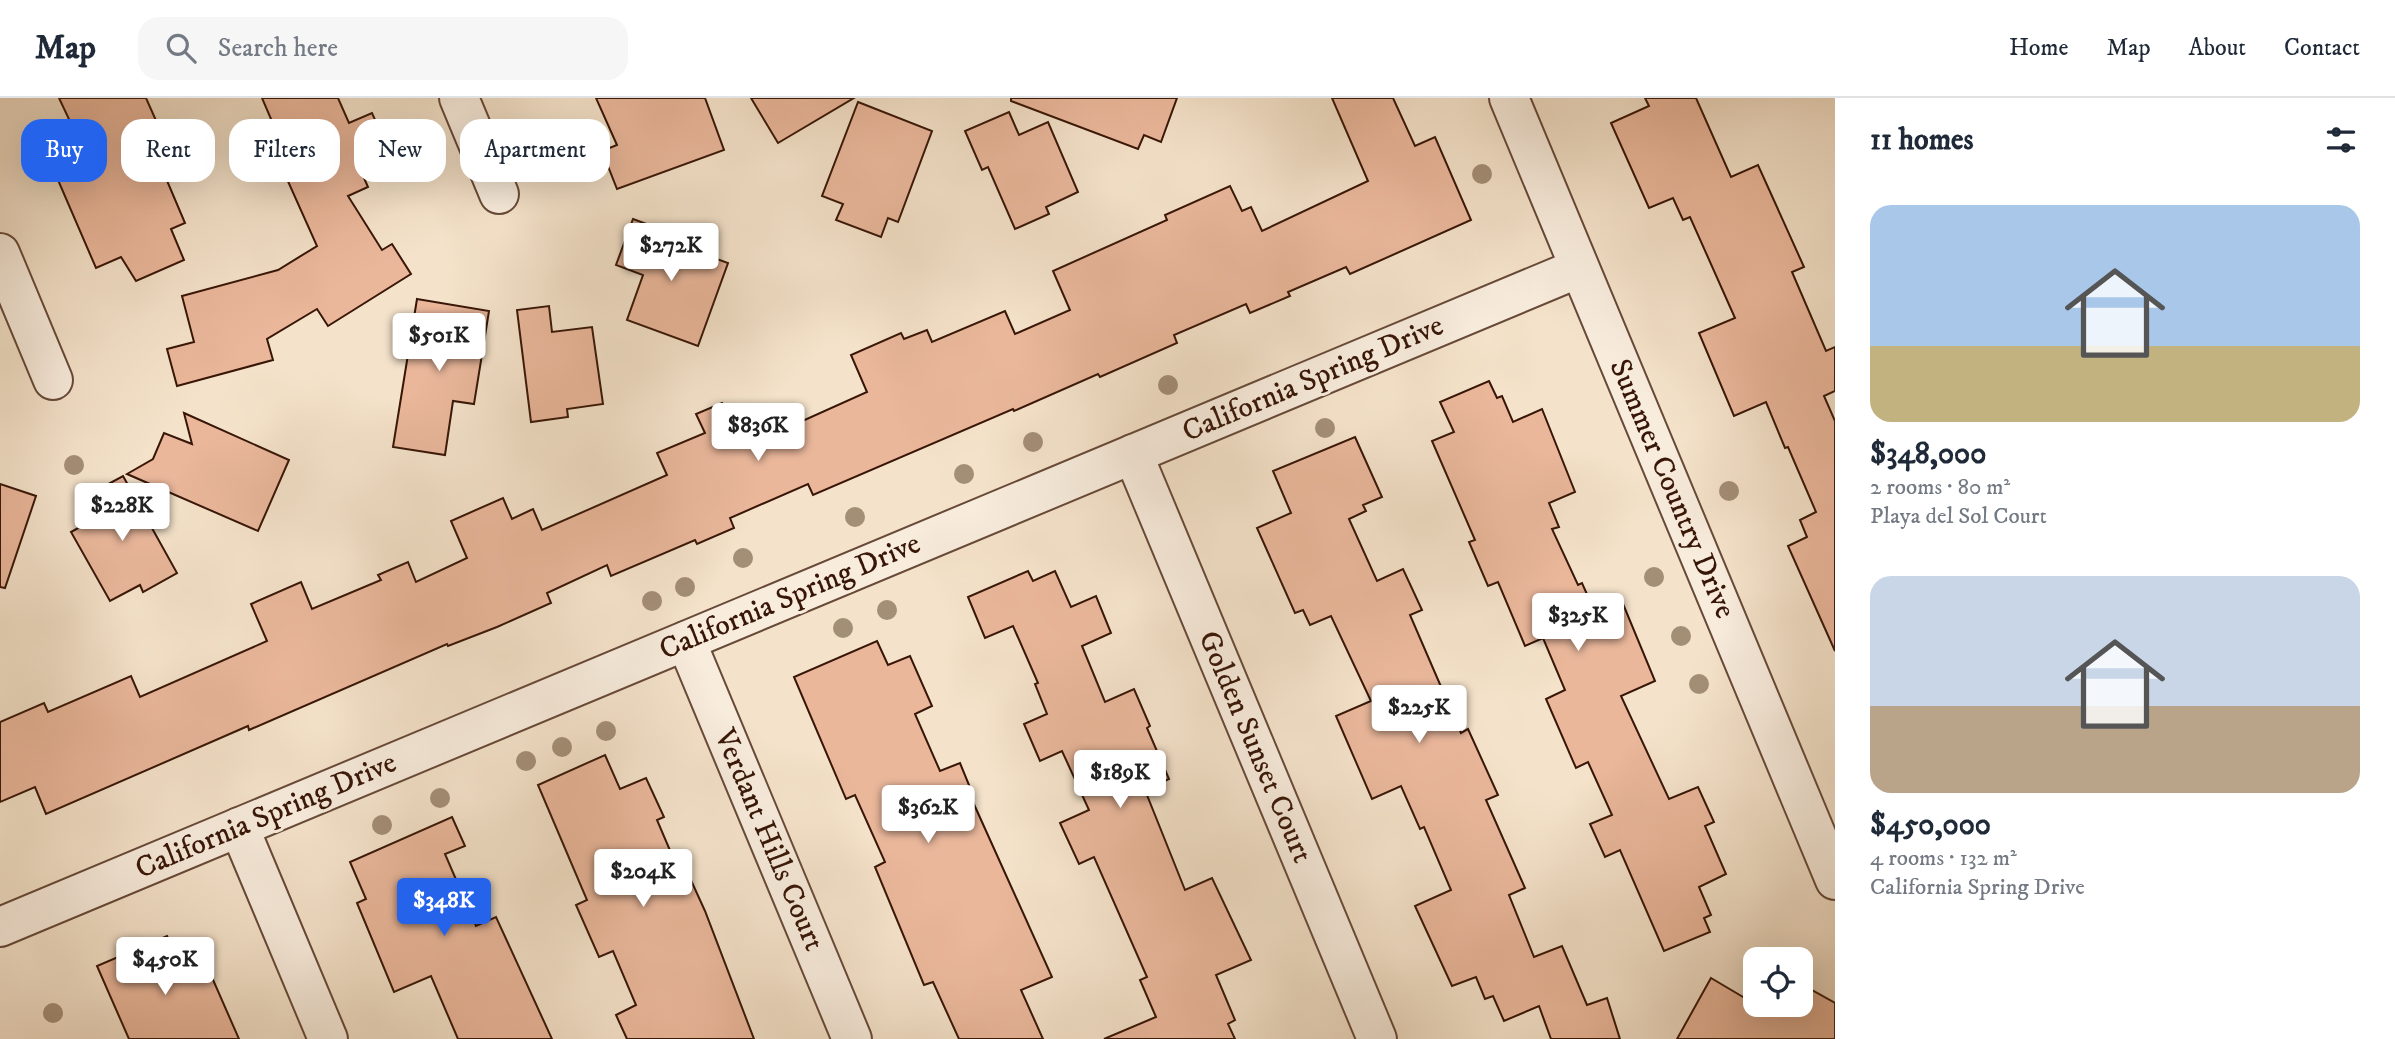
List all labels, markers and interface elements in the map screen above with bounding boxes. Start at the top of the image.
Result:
search box [138,17,628,80]
text: Map [35,28,96,69]
icon: search [162,29,200,67]
text: Search here [218,32,338,65]
text: Home [2009,33,2068,63]
text: Map [2106,33,2151,63]
text: About [2189,33,2246,63]
text: Contact [2284,33,2360,63]
chip: Buy [21,119,107,182]
chip: Rent [121,119,215,182]
chip: Filters [229,119,340,182]
chip: New [354,119,446,182]
chip: Apartment [460,119,610,182]
icon: filters [2322,121,2360,159]
text: 11 homes [1870,122,1974,159]
pin: $272K [622,223,720,283]
text: $272K [640,231,702,260]
icon: home [2052,250,2178,376]
street label: California Spring Drive [1177,307,1449,451]
pin: $501K [390,314,488,373]
text: $501K [409,321,469,350]
street label: Summer Country Drive [1601,354,1743,624]
pin: $836K [709,404,807,463]
text: $836K [728,411,788,440]
text: $348,000 [1870,436,1986,473]
text: 2 rooms · 80 m² [1870,473,2010,502]
pin: $228K [73,484,171,543]
text: $228K [91,491,153,520]
text: Playa del Sol Court [1870,502,2047,531]
street label: California Spring Drive [654,525,926,669]
pin: $325K [1529,594,1627,653]
text: $325K [1548,601,1608,630]
icon: home [2052,621,2178,747]
street label: Golden Sunset Court [1189,626,1321,868]
pin: $225K [1370,686,1468,745]
text: $225K [1388,693,1450,722]
street label: Verdant Hills Court [705,723,832,956]
street label: California Spring Drive [130,744,402,888]
pin: $189K [1071,750,1169,810]
text: $189K [1090,758,1150,787]
pin: $362K [879,786,977,845]
text: $362K [898,793,958,822]
text: $450,000 [1870,807,1991,844]
text: 4 rooms · 132 m² [1870,844,2017,873]
pin: $204K [594,850,692,909]
text: $204K [610,857,676,886]
text: California Spring Drive [1870,873,2085,902]
pin: $348K [395,878,493,938]
text: $348K [413,886,475,915]
pin: $450K [116,937,214,997]
text: $450K [132,945,198,974]
map controls [1743,947,1813,1017]
button: locate [1743,947,1813,1017]

